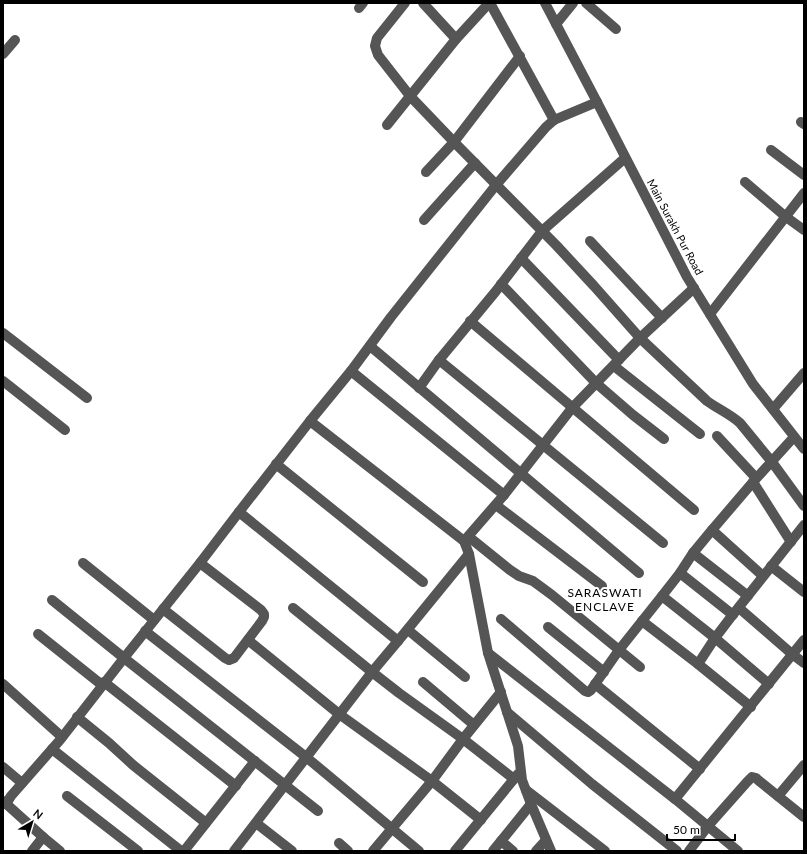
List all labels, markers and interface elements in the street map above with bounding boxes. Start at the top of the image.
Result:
street label: Main Surakh Pur Road [645,177,706,277]
district label: SARASWATI ENCLAVE [567,585,643,614]
north arrow [12,802,52,842]
text: N [31,806,46,821]
scale bar [667,816,735,842]
text: 50 m [673,822,700,837]

